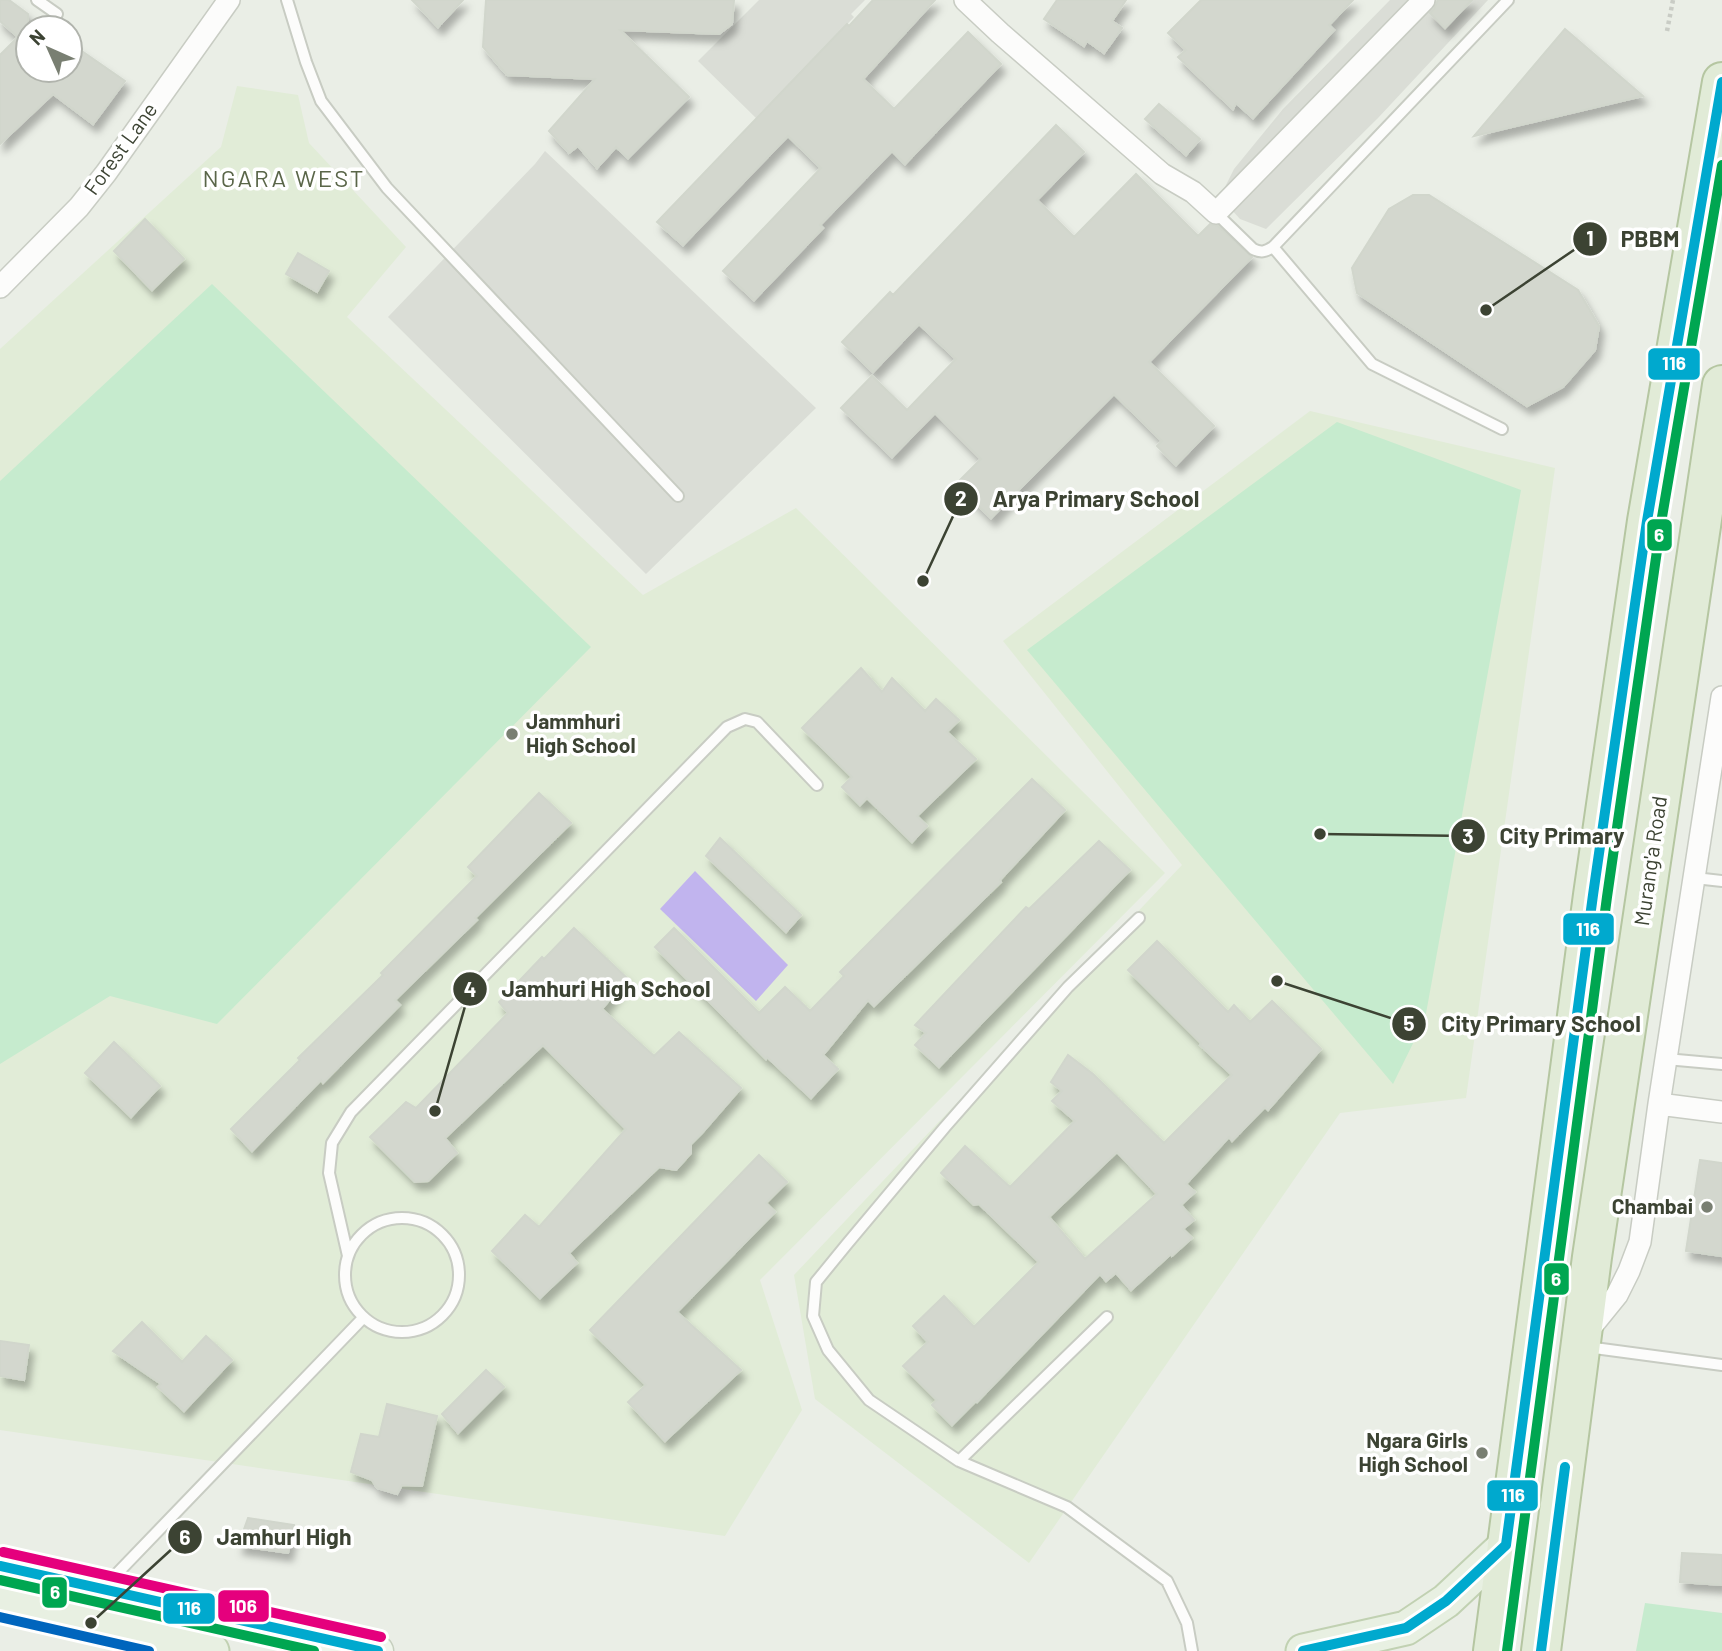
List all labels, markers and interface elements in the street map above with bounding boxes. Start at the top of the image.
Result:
north arrow [14,14,84,84]
text: N [24,24,49,49]
street label: Forest Lane [78,97,162,199]
district label: NGARA WEST [203,163,365,192]
callout: PBBM [1572,217,1694,261]
text: PBBM [1621,224,1679,252]
text: 1 [1586,225,1594,250]
line badge: 116 [1647,347,1701,381]
text: 116 [1662,351,1686,374]
callout: Arya Primary School [944,477,1214,521]
text: Arya Primary School [992,484,1200,512]
text: 2 [955,485,967,510]
line badge: 6 [1646,518,1673,552]
text: 6 [1654,523,1664,546]
place label: Jammhuri High School [526,708,636,757]
marker: Jammhuri High School [504,726,520,742]
street label: Murang'a Road [1628,794,1671,927]
callout: City Primary [1450,814,1638,858]
text: City Primary [1499,821,1625,849]
text: 3 [1462,823,1474,848]
line badge: 116 [1562,912,1615,946]
text: 116 [1576,917,1600,940]
callout: Jamhuri High School [452,967,724,1011]
text: Jamhuri High School [501,974,711,1002]
text: 4 [464,976,476,1001]
callout: City Primary School [1392,1002,1655,1046]
text: City Primary School [1441,1009,1641,1037]
text: 5 [1403,1010,1415,1035]
place label: Chambai [1612,1193,1693,1218]
marker: Chambai [1699,1199,1715,1215]
line badge: 6 [1543,1262,1570,1296]
text: 6 [1551,1267,1561,1290]
place label: Ngara Girls High School [1358,1427,1468,1476]
marker: Ngara Girls High School [1474,1445,1490,1461]
line badge: 116 [1486,1479,1539,1512]
text: 116 [1501,1483,1525,1506]
callout: JamhurI High [167,1515,365,1559]
text: JamhurI High [217,1522,352,1550]
text: 6 [179,1524,191,1549]
line badge: 6 [41,1576,68,1609]
text: 6 [50,1580,60,1603]
line badge: 106 [217,1589,270,1623]
line badge: 116 [162,1592,216,1625]
text: 106 [229,1594,257,1617]
text: 116 [177,1596,201,1619]

